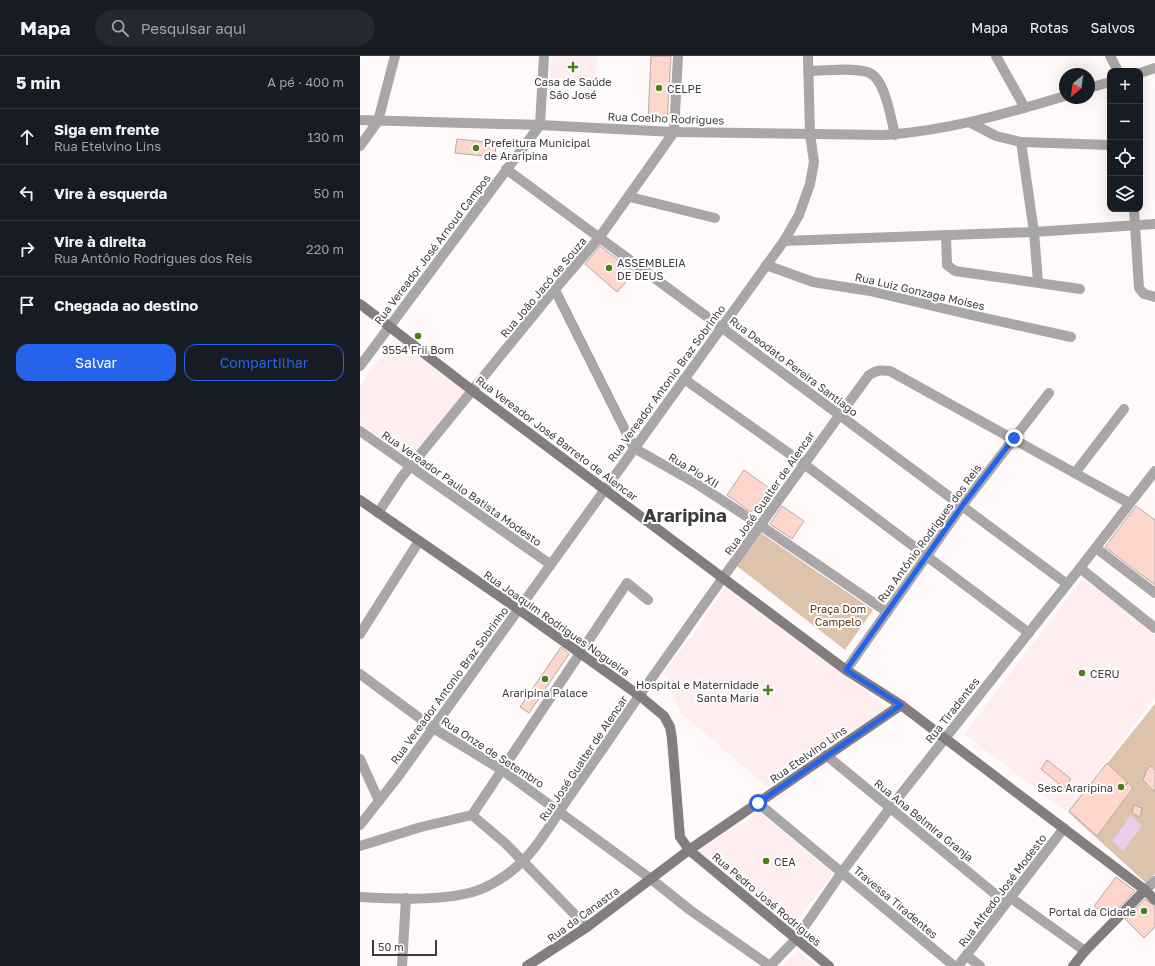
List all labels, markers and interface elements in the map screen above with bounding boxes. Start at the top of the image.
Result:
search box [95,10,375,46]
text: Mapa [20,16,71,39]
icon: search [109,17,131,39]
text: Pesquisar aqui [141,19,246,37]
text: Mapa [971,19,1008,36]
text: Rotas [1030,19,1069,36]
text: Salvos [1091,19,1135,36]
marker: Casa de Saúde São José [567,61,579,73]
north arrow [1059,68,1095,104]
map controls [1107,68,1143,212]
button: + [1107,68,1143,104]
text: 5 min [16,72,60,93]
text: A pé · 400 m [267,74,344,90]
place label: Casa de Saúde São José [534,75,612,101]
place label: CELPE [667,82,702,95]
marker: CELPE [654,83,664,93]
button: − [1107,104,1143,140]
street label: Rua Coelho Rodrigues [608,109,725,127]
text: Siga em frente [54,120,159,138]
icon: ahead [16,126,38,148]
text: 130 m [307,129,344,145]
place label: Prefeitura Municipal de Araripina [484,136,591,162]
text: Rua Etelvino Lins [54,138,161,154]
button: locate [1107,140,1143,176]
marker: Prefeitura Municipal de Araripina [471,143,481,153]
street label: Rua Vereador José Arnoud Campos [371,171,493,327]
button: layers [1107,176,1143,212]
icon: left [16,182,38,204]
text: Vire à esquerda [54,184,167,202]
text: 50 m [314,185,344,201]
text: Vire à direita [54,232,146,250]
street label: Rua João Jacó de Souza [497,234,589,340]
icon: right [16,238,38,260]
text: 220 m [306,241,344,257]
text: Rua Antônio Rodrigues dos Reis [54,250,252,266]
place label: ASSEMBLEIA DE DEUS [617,256,686,282]
marker: ASSEMBLEIA DE DEUS [604,263,614,273]
street label: Rua Luiz Gonzaga Moises [854,270,986,312]
icon: arrive [16,294,38,316]
text: Chegada ao destino [54,296,198,314]
street label: Rua Vereador Antonio Braz Sobrinho [605,302,728,464]
street label: Rua Deodato Pereira Santiago [727,314,861,419]
marker: 3554 Frii Bom [413,331,423,341]
place label: 3554 Frii Bom [382,343,454,356]
button: Salvar [16,344,176,381]
button: Compartilhar [184,344,344,381]
street label: Rua Vereador José Barreto de Alencar [474,373,641,504]
street label: Rua Vereador Paulo Batista Modesto [380,428,545,549]
street label: Rua José Gualter de Alencar [721,428,817,558]
route end [1005,429,1023,447]
street label: Rua Pio XII [666,450,722,490]
street label: Rua Antônio Rodrigues dos Reis [874,461,984,605]
district label: Araripina [643,503,727,526]
street label: Rua Joaquim Rodrigues Nogueira [482,567,632,679]
park label: Praça Dom Campelo [810,602,866,628]
street label: Rua Vereador Antonio Braz Sobrinho [388,604,511,766]
place label: CERU [1090,667,1120,680]
marker: CERU [1077,668,1087,678]
marker: Araripina Palace [540,674,550,684]
street label: Rua Tiradentes [922,675,982,745]
place label: Hospital e Maternidade Santa Maria [636,678,759,704]
marker: Hospital e Maternidade Santa Maria [762,684,774,696]
place label: Araripina Palace [502,686,588,699]
street label: Rua José Gualter de Alencar [536,692,630,823]
street label: Rua Onze de Setembro [439,714,547,790]
street label: Rua Etelvino Lins [767,723,849,785]
street label: Rua Ana Belmira Granja [872,776,976,864]
place label: Sesc Araripina [1037,781,1113,794]
marker: Sesc Araripina [1116,782,1126,792]
route start [749,794,767,812]
street label: Rua Alfredo José Modesto [955,831,1049,949]
street label: Rua Pedro José Rodrigues [710,850,824,948]
place label: CEA [774,855,796,868]
marker: CEA [761,856,771,866]
street label: Travessa Tiradentes [851,863,941,941]
street label: Rua da Canastra [544,883,622,945]
place label: Portal da Cidade [1049,905,1136,918]
marker: Portal da Cidade [1139,906,1149,916]
scale bar [372,938,437,957]
text: 50 m [378,940,404,953]

